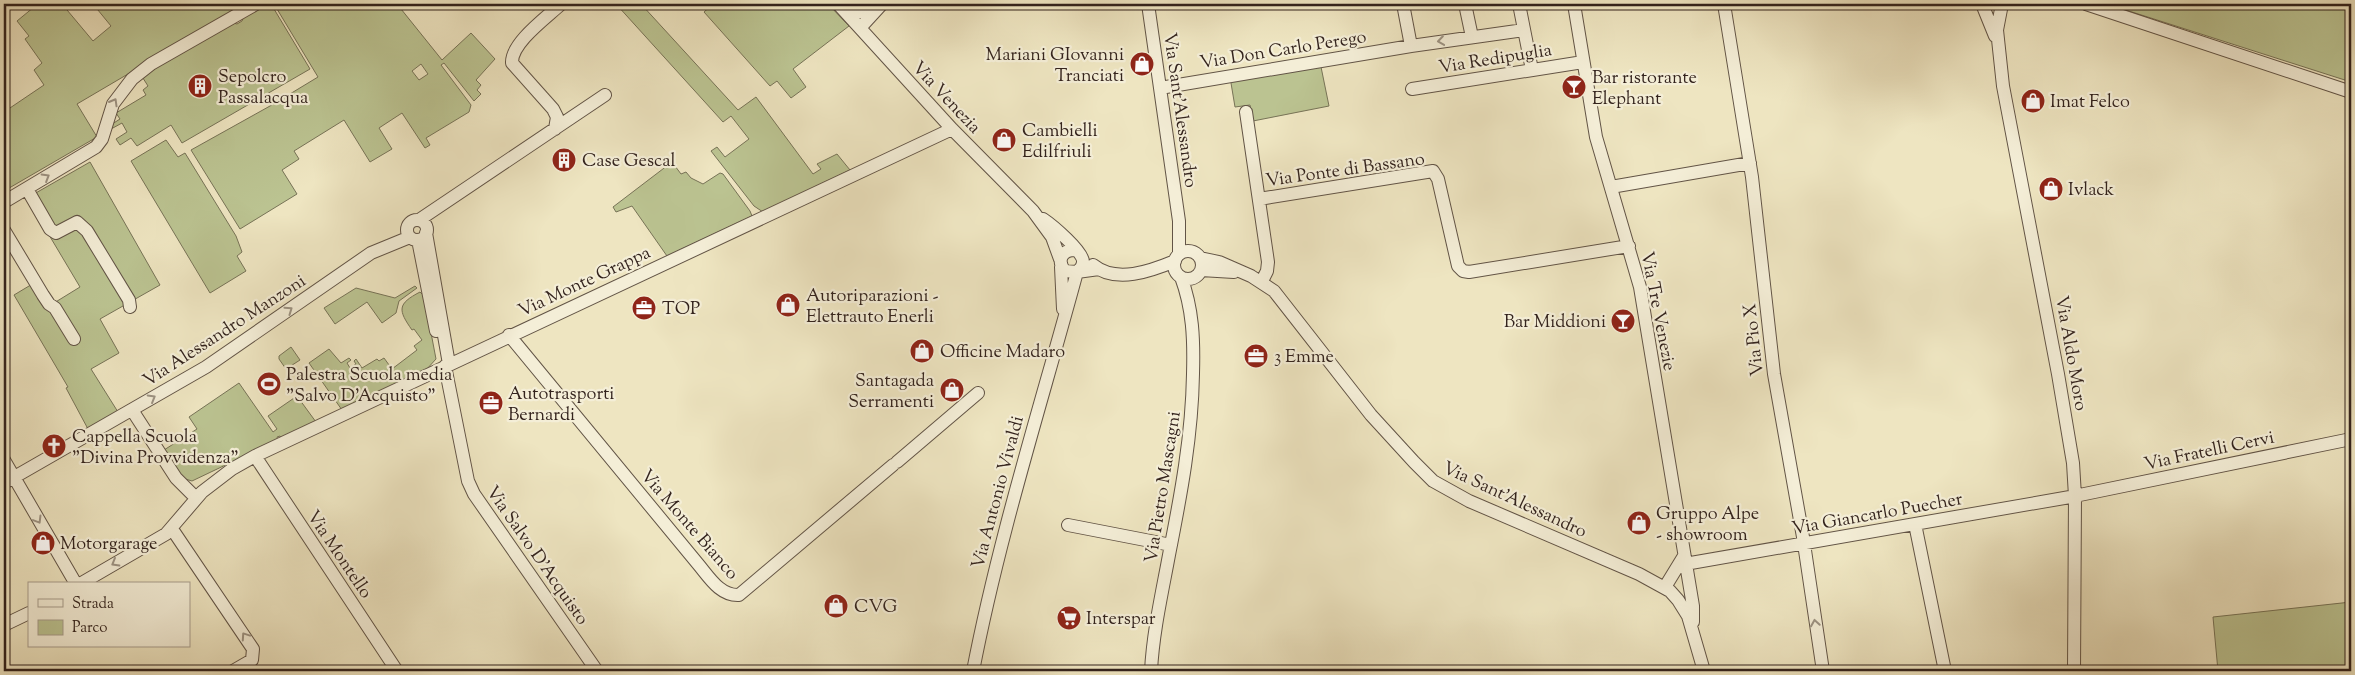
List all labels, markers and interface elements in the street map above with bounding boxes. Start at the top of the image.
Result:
street label: Via Don Carlo Perego [1198,25,1369,77]
street label: Via Sant'Alessandro [1155,31,1203,190]
one-way arrow [1437,36,1446,46]
street label: Via Redipuglia [1437,38,1554,82]
place label: Mariani GIovanni Tranciati [986,43,1124,90]
shop icon: Mariani GIovanni Tranciati [1129,51,1155,77]
street label: Via Venezia [905,56,986,140]
place label: Sepolcro Passalacqua [218,65,308,112]
place label: Bar ristorante Elephant [1592,66,1697,113]
building icon: Sepolcro Passalacqua [187,73,213,99]
bar icon: Bar ristorante Elephant [1561,74,1587,100]
shop icon: Imat Felco [2020,88,2046,114]
place label: Imat Felco [2050,90,2130,116]
one-way arrow [108,99,118,108]
place label: Cambielli Edilfriuli [1022,119,1098,166]
shop icon: Cambielli Edilfriuli [991,127,1017,153]
building icon: Case Gescal [551,147,577,173]
street label: Via Ponte di Bassano [1264,147,1427,195]
place label: Case Gescal [582,149,676,175]
one-way arrow [41,174,50,184]
shop icon: Ivlack [2038,176,2064,202]
place label: Ivlack [2068,178,2114,204]
street label: Via Monte Grappa [514,241,655,325]
street label: Via Tre Venezie [1633,250,1681,373]
street label: Via Alessandro Manzoni [138,269,312,394]
place label: Autoriparazioni - Elettrauto Enerli [806,284,939,331]
shop icon: Autoriparazioni - Elettrauto Enerli [775,292,801,318]
street label: Via Aldo Moro [2047,294,2093,413]
office icon: TOP [631,295,657,321]
place label: TOP [662,297,700,323]
street label: Via Pio X [1738,302,1772,377]
one-way arrow [283,307,293,316]
bar icon: Bar Middioni [1610,308,1636,334]
place label: Bar Middioni [1504,310,1606,336]
shop icon: Officine Madaro [909,338,935,364]
place label: Officine Madaro [940,340,1065,366]
office icon: 3 Emme [1243,343,1269,369]
place label: 3 Emme [1274,345,1334,371]
place label: Palestra Scuola media "Salvo D'Acquisto" [286,363,452,410]
place label: Santagada Serramenti [848,369,934,416]
sports icon: Palestra Scuola media "Salvo D'Acquisto" [256,371,282,397]
shop icon: Santagada Serramenti [939,377,965,403]
place label: Autotrasporti Bernardi [508,382,614,429]
office icon: Autotrasporti Bernardi [478,390,504,416]
one-way arrow [147,394,156,404]
street label: Via Pietro Mascagni [1139,410,1189,565]
street label: Via Antonio Vivaldi [966,413,1032,572]
place label: Cappella Scuola "Divina Provvidenza" [72,425,239,472]
street label: Via Fratelli Cervi [2142,425,2277,478]
church icon: Cappella Scuola "Divina Provvidenza" [41,433,67,459]
street label: Via Sant'Alessandro [1438,456,1591,546]
street label: Via Monte Bianco [633,464,744,586]
street label: Via Salvo D'Acquisto [479,481,594,631]
street label: Via Giancarlo Puecher [1790,487,1965,543]
place label: Gruppo Alpe - showroom [1656,502,1759,549]
street label: Via Montello [299,506,378,605]
shop icon: Gruppo Alpe - showroom [1626,510,1652,536]
one-way arrow [32,514,42,523]
shop icon: Motorgarage [30,530,56,556]
place label: Motorgarage [60,532,158,558]
one-way arrow [112,557,121,567]
legend [28,582,190,648]
shop icon: CVG [823,593,849,619]
text: Strada [72,594,114,615]
place label: CVG [854,595,898,621]
supermarket icon: Interspar [1056,605,1082,631]
place label: Interspar [1086,607,1156,633]
text: Parco [72,618,108,639]
one-way arrow [1810,619,1821,627]
one-way arrow [242,633,251,642]

